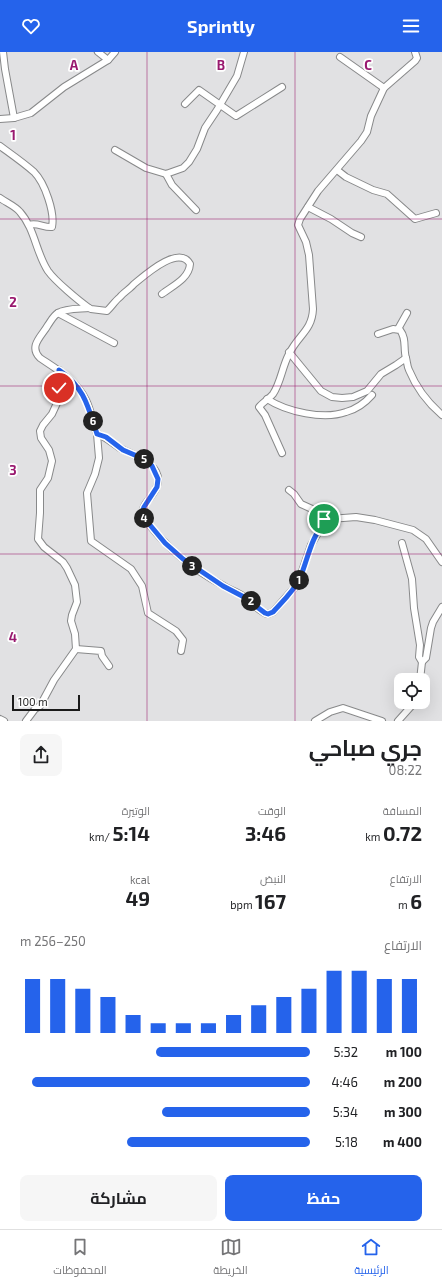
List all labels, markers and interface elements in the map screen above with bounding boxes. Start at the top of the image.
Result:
icon: heart [20,15,42,37]
text: Sprintly [187,15,255,37]
icon: menu [400,15,422,37]
text: A [70,57,79,73]
text: B [217,57,225,73]
text: C [364,57,372,73]
text: 1 [10,127,16,143]
text: 2 [9,294,17,310]
pin [42,371,76,405]
icon: check [48,377,70,399]
pin: 6 [83,411,103,431]
text: 6 [90,414,96,427]
pin: 5 [134,449,154,469]
text: 5 [141,452,147,465]
text: 3 [9,462,17,478]
pin [307,502,341,536]
pin: 4 [134,508,154,528]
icon: arrive [313,508,335,530]
text: 4 [140,511,148,524]
pin: 3 [182,556,202,576]
text: 3 [189,559,195,572]
pin: 1 [289,570,309,590]
text: 1 [297,573,301,586]
pin: 2 [241,591,261,611]
text: 2 [248,594,254,607]
text: 4 [9,629,17,645]
map controls [394,673,430,709]
button: locate [394,673,430,709]
scale bar [12,693,80,712]
text: 100 m [18,695,48,708]
button: share [20,734,62,776]
text: جري صباحي [309,734,422,760]
text: 08:22 [389,762,422,778]
text: الوتيرة [122,804,150,817]
text: الوقت [258,804,286,817]
text: المسافة [383,804,422,817]
text: 5:14 [112,821,150,845]
text: 3:46 [245,821,286,845]
text: 0.72 [383,821,422,845]
text: /km [89,830,112,843]
text: km [365,830,383,843]
text: النبض [260,872,286,885]
text: الارتفاع [390,872,422,885]
text: kcal [130,873,150,886]
text: 49 [125,886,150,910]
text: 167 [255,889,286,913]
text: 6 [410,889,422,913]
text: bpm [230,898,255,911]
text: m [398,898,410,911]
text: 250–256 m [20,933,86,949]
text: الارتفاع [384,937,422,953]
text: 5:32 [333,1044,358,1060]
text: 100 m [386,1044,422,1060]
text: 4:46 [332,1074,358,1090]
text: 200 m [384,1074,422,1090]
text: 5:34 [333,1104,358,1120]
text: 300 m [384,1104,422,1120]
text: 5:18 [335,1134,358,1150]
text: 400 m [383,1134,422,1150]
button: مشاركة [20,1175,217,1221]
button: حفظ [225,1175,422,1221]
tab: المحفوظات [53,1236,107,1280]
tab: الخريطة [213,1236,248,1280]
tab: الرئيسية [354,1236,389,1280]

